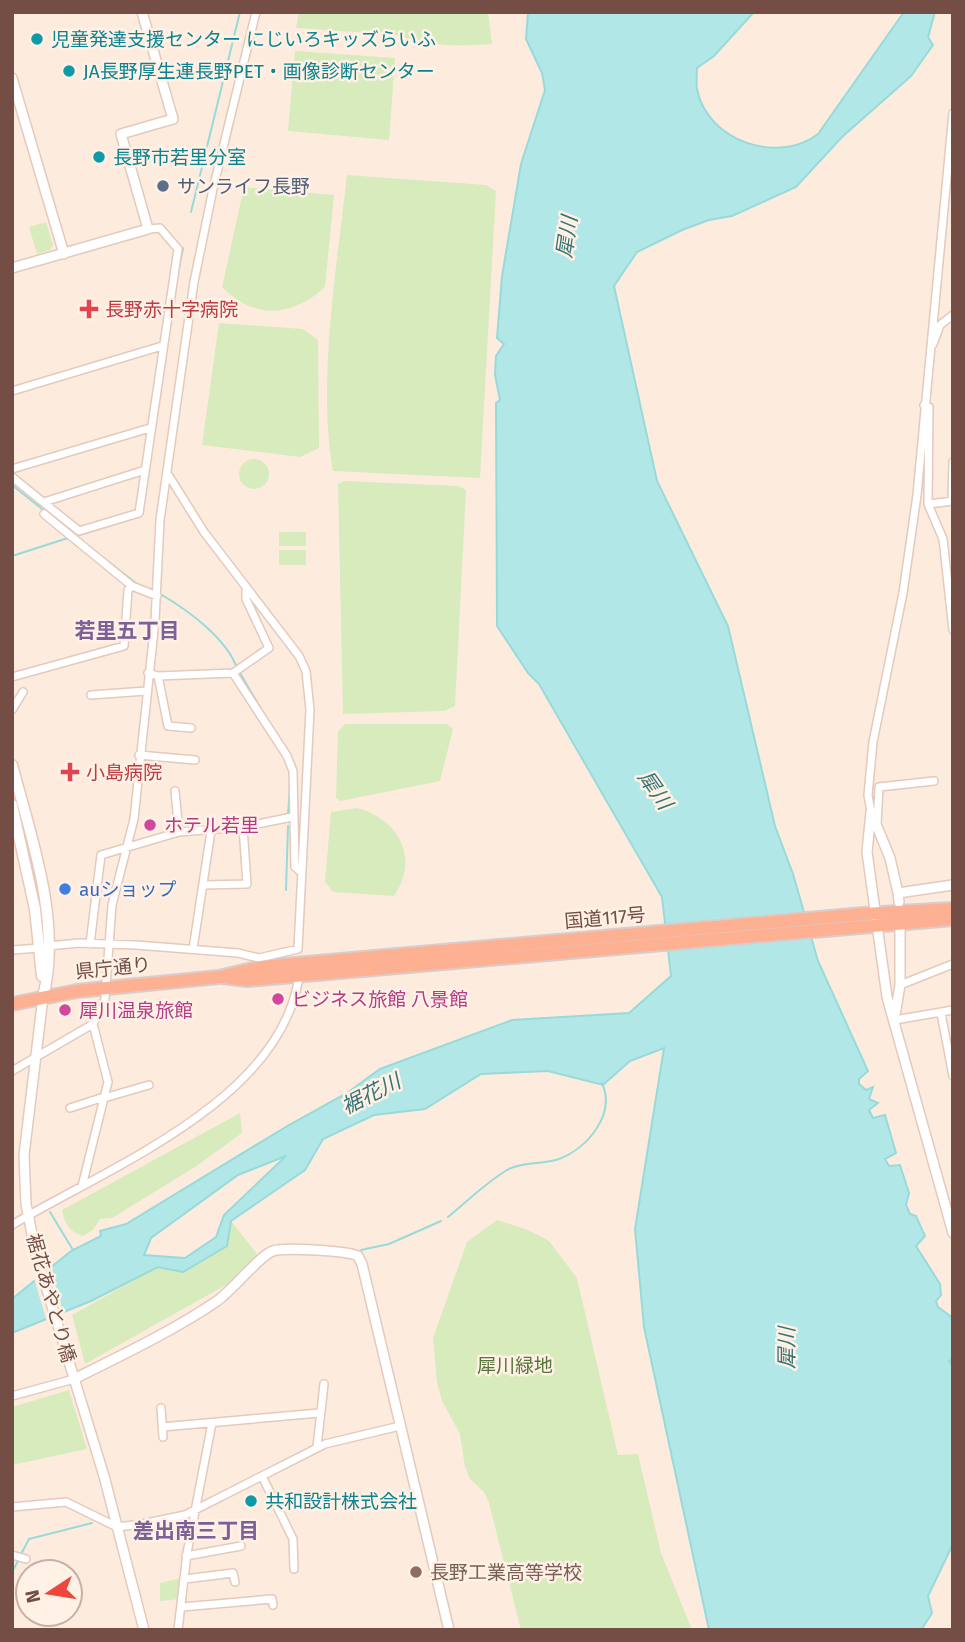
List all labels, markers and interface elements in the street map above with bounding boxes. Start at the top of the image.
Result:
place label: 児童発達支援センター にじいろキッズらいふ [51,28,436,51]
marker: 児童発達支援センター にじいろキッズらいふ [29,31,45,47]
place label: JA長野厚生連長野PET・画像診断センター [83,60,435,83]
marker: JA長野厚生連長野PET・画像診断センター [61,63,77,79]
place label: 長野市若里分室 [113,146,246,169]
marker: 長野市若里分室 [91,149,107,165]
place label: サンライフ長野 [177,175,310,198]
marker: サンライフ長野 [155,178,171,194]
water label: 犀川 [551,212,583,260]
place label: 長野赤十字病院 [105,298,238,321]
marker: 長野赤十字病院 [79,299,99,319]
district label: 若里五丁目 [75,618,180,644]
place label: 小島病院 [86,761,162,784]
marker: 小島病院 [60,762,80,782]
water label: 犀川 [632,765,679,816]
place label: ホテル若里 [164,814,259,837]
marker: ホテル若里 [142,817,158,833]
place label: auショップ [79,878,176,901]
marker: auショップ [57,881,73,897]
street label: 国道117号 [563,903,647,933]
street label: 県庁通り [74,953,152,983]
place label: ビジネス旅館 八景館 [292,988,468,1011]
marker: ビジネス旅館 八景館 [270,991,286,1007]
place label: 犀川温泉旅館 [79,999,193,1022]
marker: 犀川温泉旅館 [57,1002,73,1018]
water label: 裾花川 [337,1067,407,1120]
street label: 裾花あやとり橋 [22,1231,80,1365]
water label: 犀川 [774,1325,800,1369]
park label: 犀川緑地 [477,1354,553,1377]
place label: 共和設計株式会社 [265,1490,417,1513]
marker: 共和設計株式会社 [243,1493,259,1509]
district label: 差出南三丁目 [133,1518,259,1544]
north arrow [14,1558,84,1628]
place label: 長野工業高等学校 [430,1561,582,1584]
marker: 長野工業高等学校 [408,1564,424,1580]
text: N [20,1588,45,1605]

